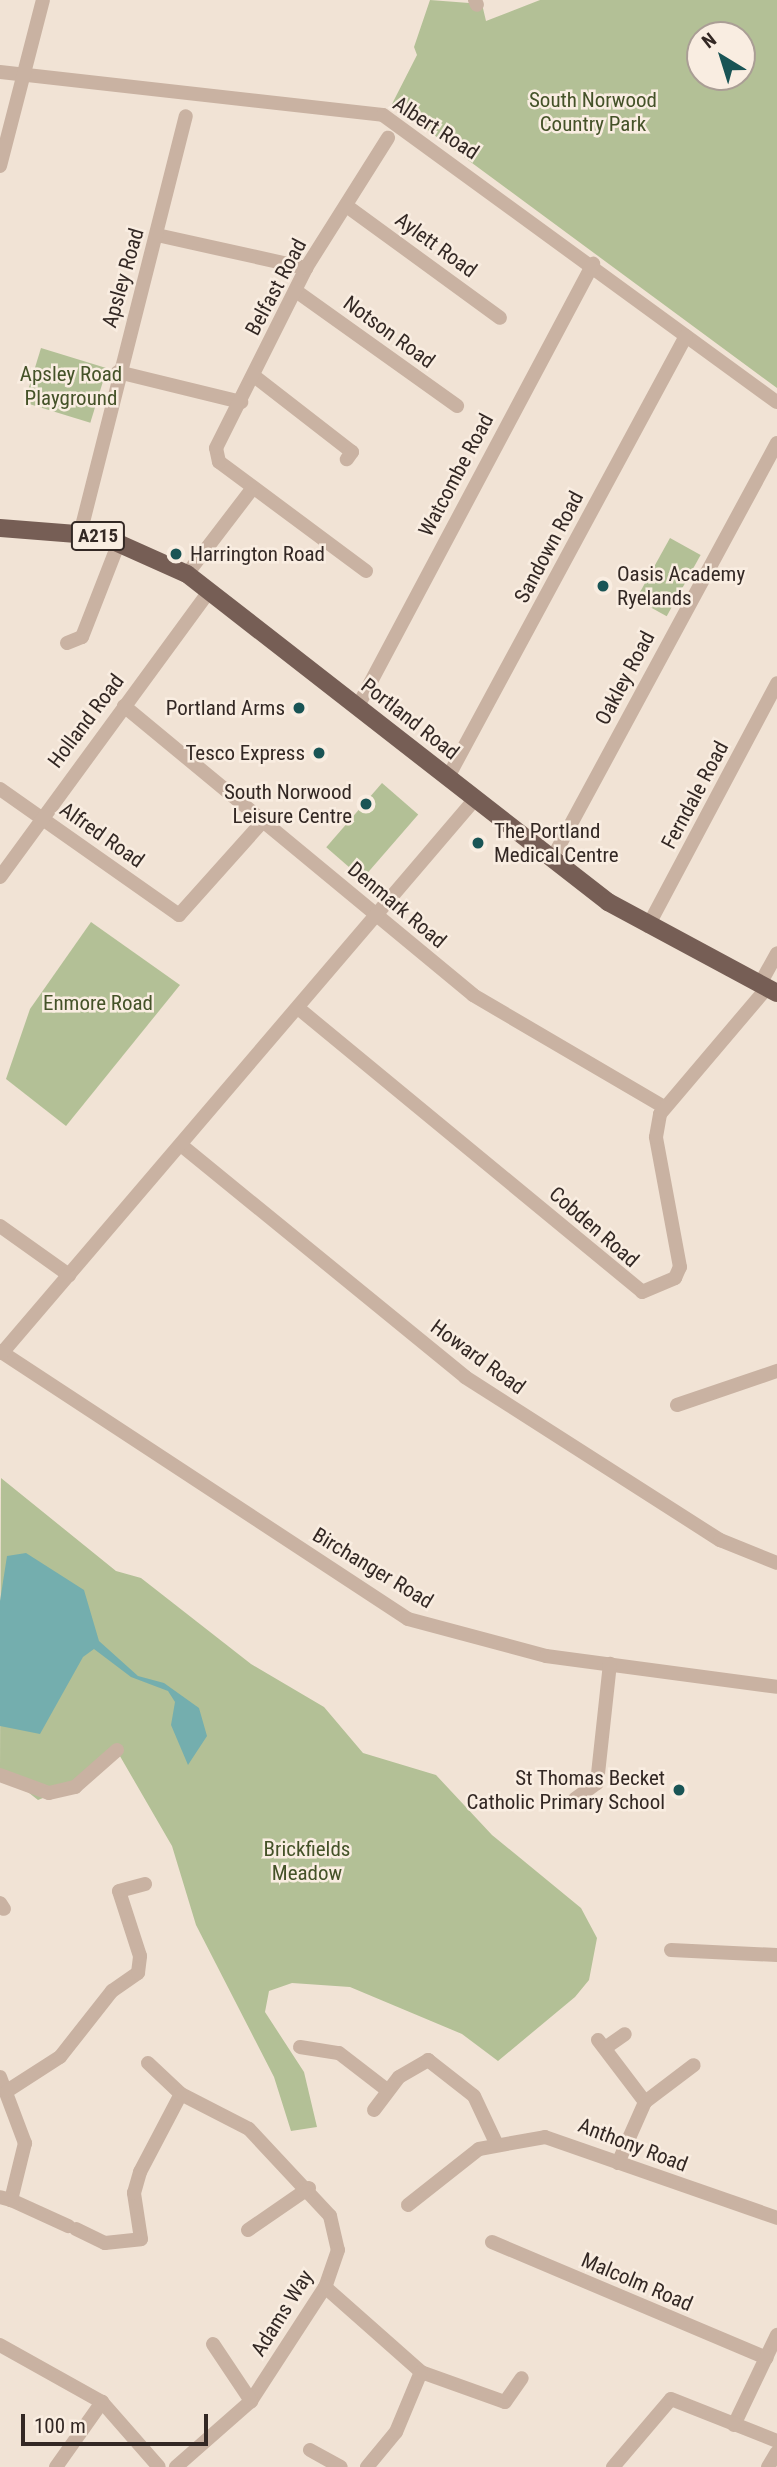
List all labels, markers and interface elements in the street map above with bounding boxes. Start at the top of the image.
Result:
north arrow [686,21,756,91]
text: N [697,28,721,53]
park label: South Norwood Country Park [529,87,657,137]
street label: Albert Road [388,91,484,165]
street label: Aylett Road [390,207,482,283]
street label: Apsley Road [97,225,149,331]
street label: Belfast Road [240,234,312,340]
street label: Notson Road [338,290,440,374]
park label: Apsley Road Playground [20,361,122,411]
street label: Watcombe Road [413,409,499,541]
street label: Sandown Road [509,487,589,607]
road number: A215 [70,520,126,552]
place label: Harrington Road [190,541,325,567]
marker: Harrington Road [168,546,184,562]
place label: Oasis Academy Ryelands [617,561,745,611]
marker: Oasis Academy Ryelands [595,578,611,594]
street label: Oakley Road [590,627,660,729]
street label: Holland Road [43,669,129,773]
street label: Portland Road [356,673,464,765]
place label: Portland Arms [166,695,285,721]
marker: Portland Arms [291,700,307,716]
street label: Ferndale Road [656,737,734,853]
place label: Tesco Express [185,740,305,766]
marker: Tesco Express [311,745,327,761]
place label: South Norwood Leisure Centre [224,779,352,829]
marker: South Norwood Leisure Centre [358,796,374,812]
street label: Alfred Road [55,797,149,873]
place label: The Portland Medical Centre [494,818,619,868]
marker: The Portland Medical Centre [468,833,488,853]
street label: Denmark Road [343,857,451,953]
park label: Enmore Road [43,990,153,1016]
street label: Cobden Road [544,1181,644,1273]
street label: Howard Road [426,1314,530,1400]
street label: Birchanger Road [308,1522,438,1614]
place label: St Thomas Becket Catholic Primary School [466,1765,665,1815]
marker: St Thomas Becket Catholic Primary School [671,1782,687,1798]
park label: Brickfields Meadow [264,1836,350,1886]
street label: Anthony Road [575,2113,691,2177]
street label: Malcolm Road [577,2247,697,2317]
street label: Adams Way [246,2265,318,2361]
scale bar [24,2400,212,2444]
text: 100 m [34,2414,86,2438]

